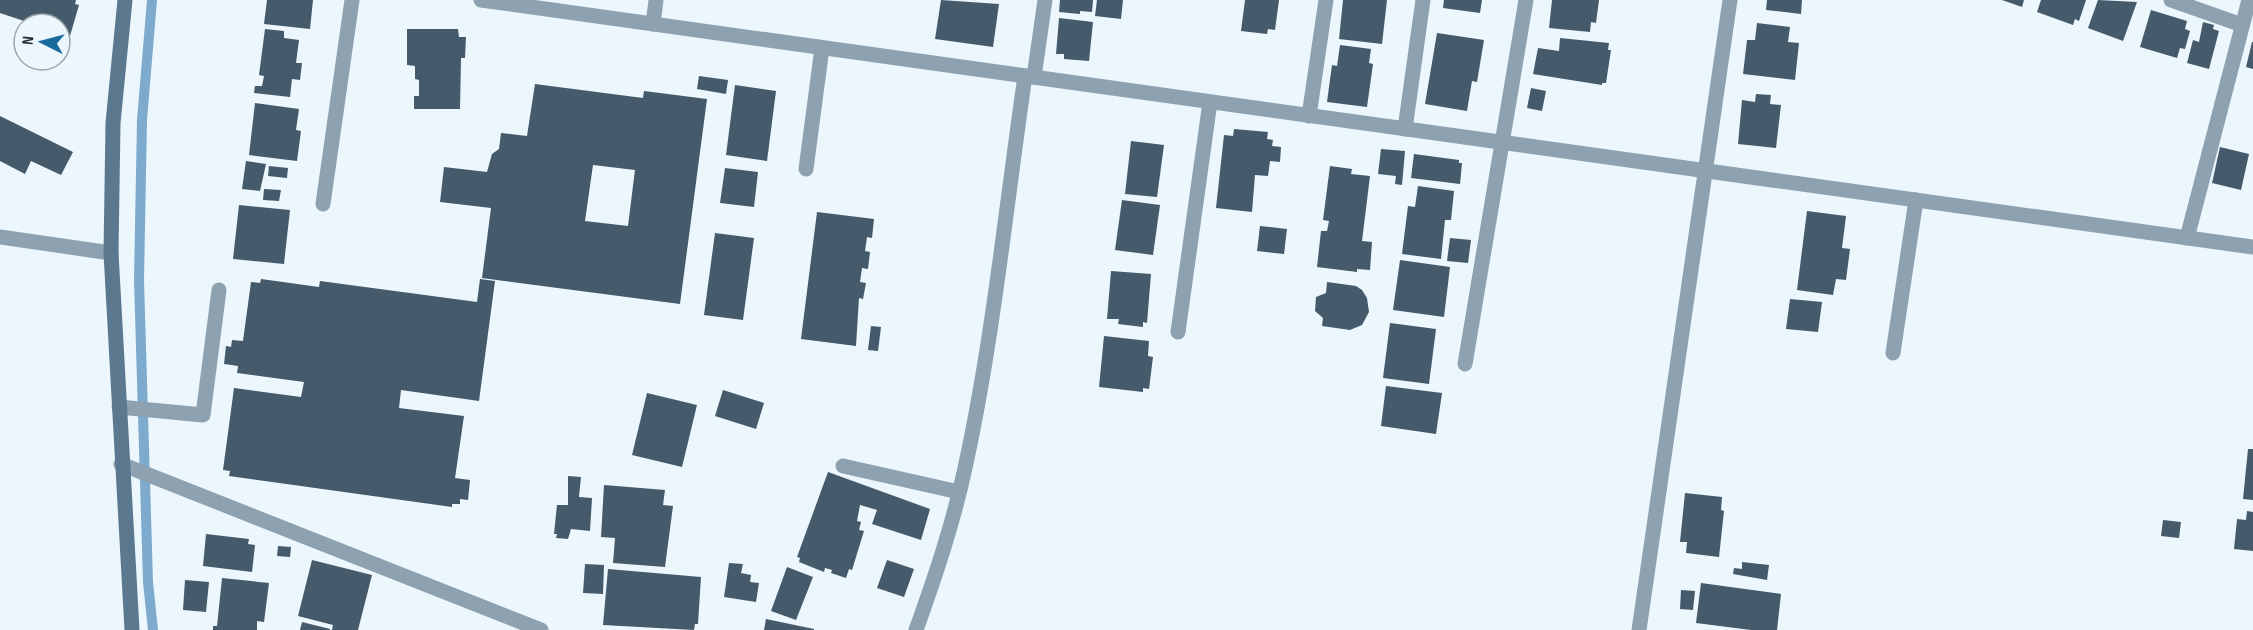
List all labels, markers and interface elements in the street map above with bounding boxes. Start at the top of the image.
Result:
north arrow [12,12,72,72]
text: N [19,35,38,46]

